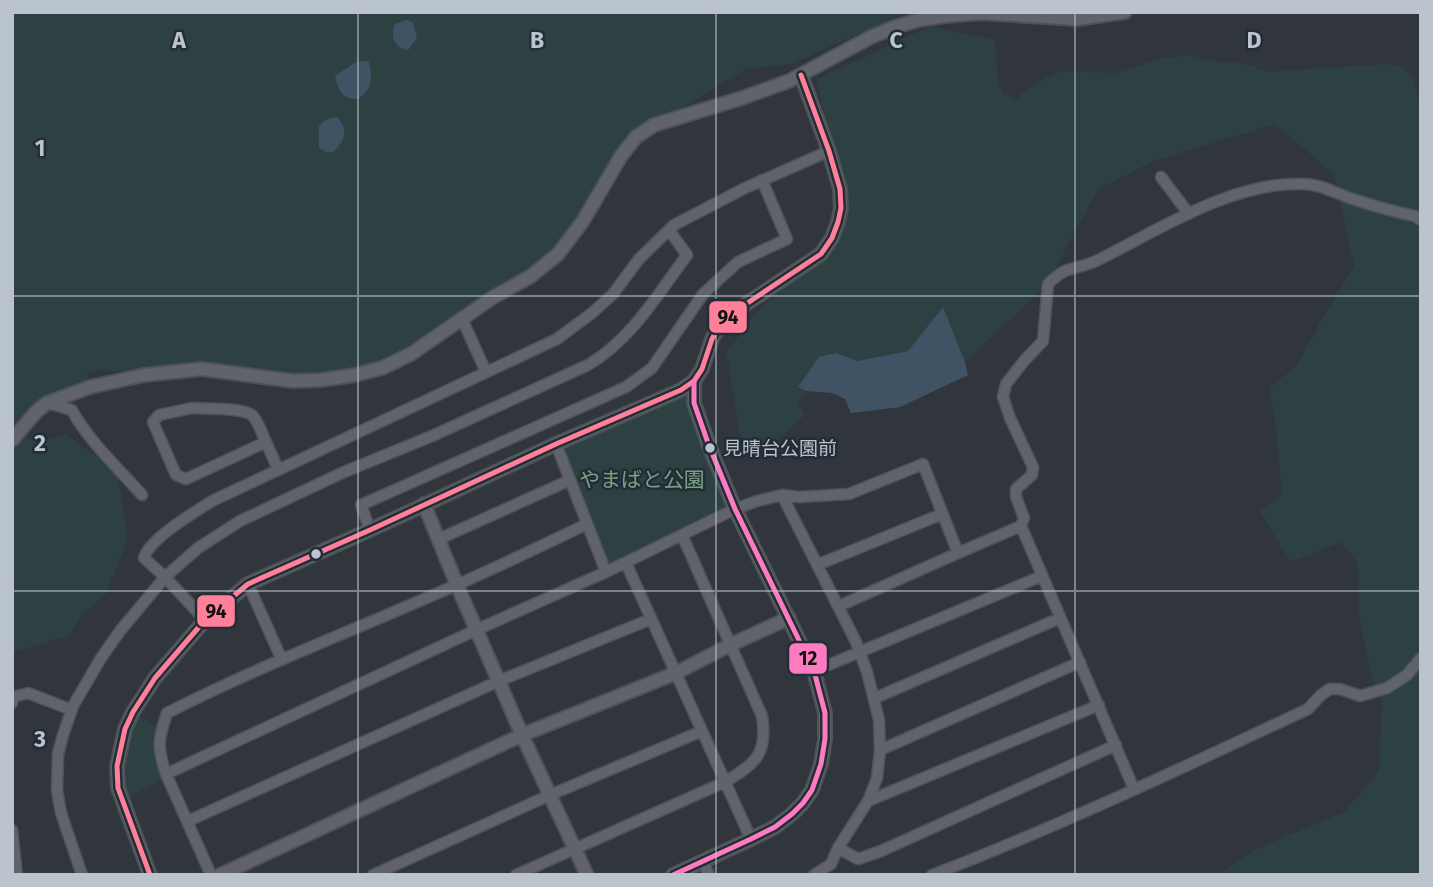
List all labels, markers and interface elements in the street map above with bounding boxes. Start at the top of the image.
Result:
text: A [171,26,186,54]
text: B [530,26,544,54]
text: C [889,26,903,54]
text: D [1247,26,1262,54]
text: 1 [35,134,45,162]
line badge: 94 [708,300,748,334]
text: 94 [717,306,739,329]
text: 2 [34,429,46,457]
place label: 見晴台公園前 [723,437,837,460]
marker: 見晴台公園前 [703,441,717,455]
park label: やまばと公園 [579,467,705,493]
unlabelled marker [309,547,323,561]
line badge: 94 [196,594,236,628]
text: 94 [205,600,227,623]
line badge: 12 [788,642,828,675]
text: 12 [799,647,817,670]
text: 3 [33,725,46,753]

